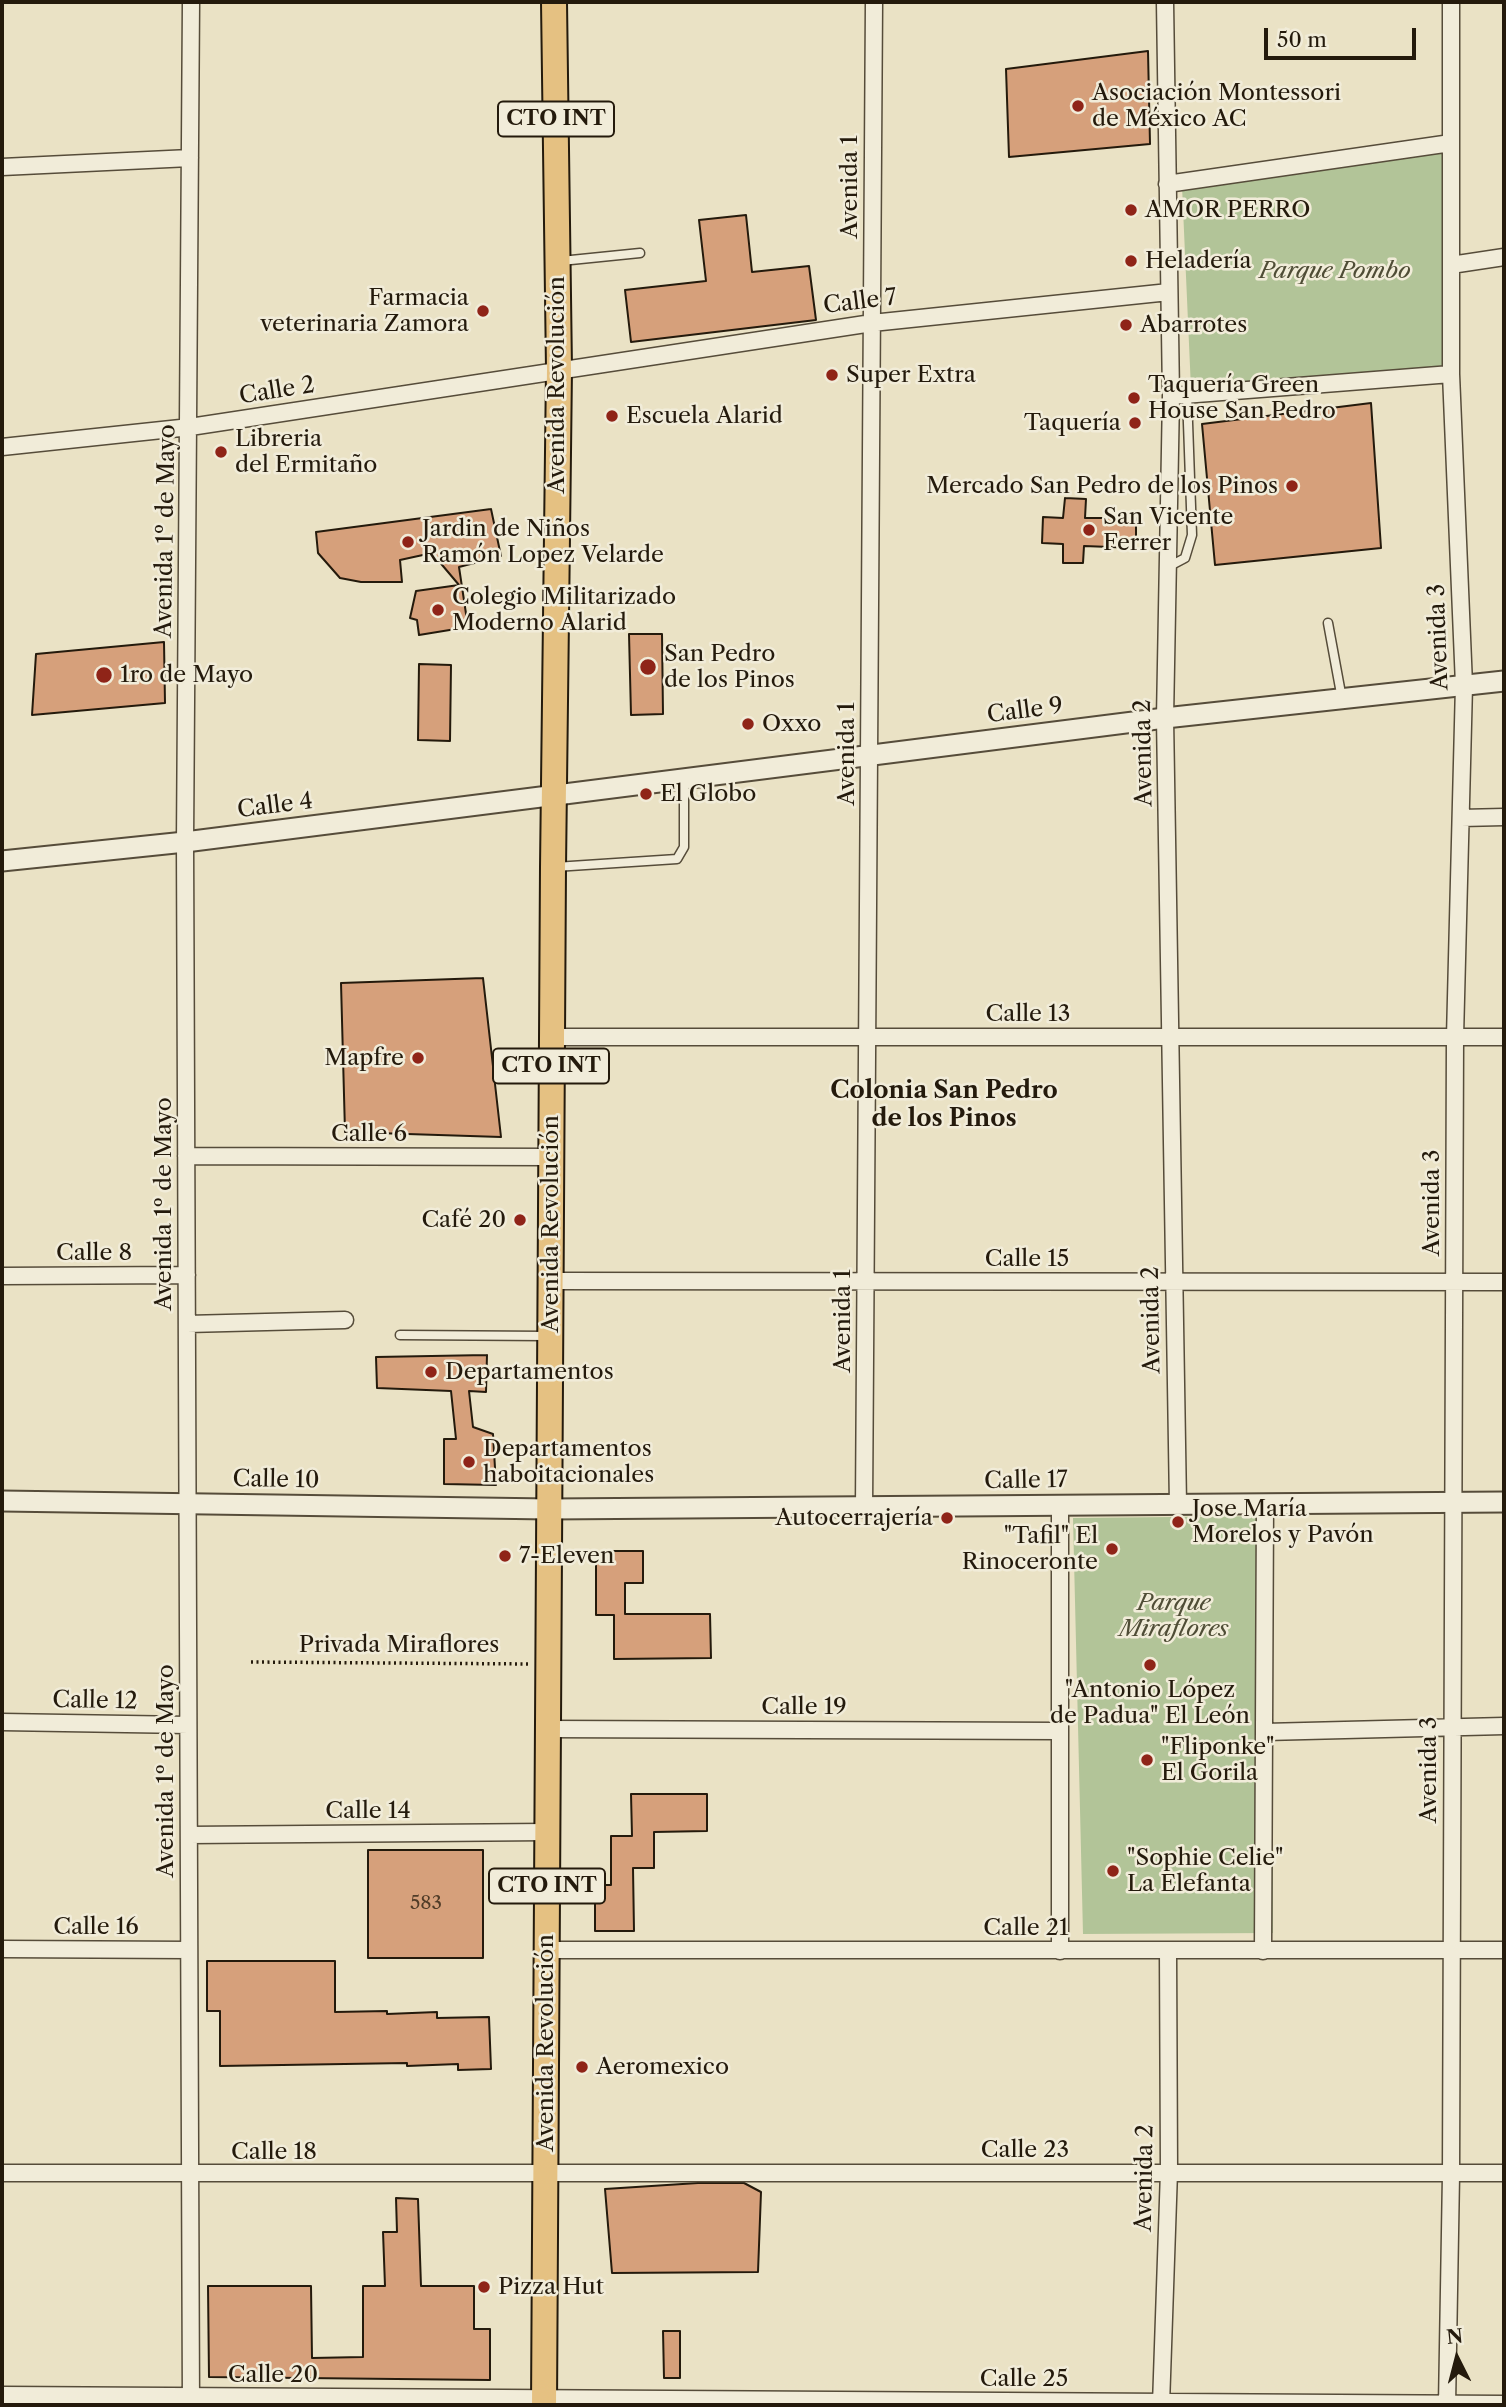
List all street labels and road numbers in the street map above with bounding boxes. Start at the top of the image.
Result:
road number: CTO INT [498,102,614,136]
street label: Avenida 1 [836,135,864,239]
street label: Avenida Revolución [543,276,571,494]
street label: Calle 7 [822,284,898,320]
street label: Calle 2 [237,371,317,411]
street label: Avenida 1º de Mayo [150,424,182,638]
street label: Avenida 3 [1423,583,1455,691]
street label: Calle 9 [986,693,1064,729]
street label: Avenida 2 [1129,699,1159,807]
street label: Avenida 1 [833,702,861,806]
street label: Calle 4 [236,788,314,824]
street label: Calle 13 [986,1000,1070,1028]
road number: CTO INT [493,1048,609,1084]
street label: Avenida 1º de Mayo [150,1097,178,1311]
street label: Avenida Revolución [537,1115,565,1333]
street label: Calle 6 [331,1120,407,1148]
street label: Avenida 3 [1418,1150,1446,1256]
street label: Calle 8 [56,1239,132,1267]
street label: Calle 15 [985,1245,1069,1273]
street label: Avenida 2 [1137,1266,1167,1374]
street label: Avenida 1 [829,1269,857,1373]
street label: Calle 10 [232,1465,320,1495]
street label: Calle 17 [984,1466,1068,1496]
street label: Privada Miraflores [299,1631,499,1659]
street label: Avenida 1º de Mayo [152,1664,180,1878]
street label: Calle 12 [52,1686,138,1716]
street label: Calle 19 [761,1693,847,1721]
street label: Avenida 3 [1415,1717,1443,1823]
street label: Calle 14 [325,1797,411,1825]
road number: CTO INT [489,1868,605,1904]
street label: Calle 16 [53,1913,139,1941]
street label: Calle 21 [983,1914,1069,1942]
street label: Avenida Revolución [532,1934,560,2152]
street label: Avenida 2 [1130,2124,1160,2232]
street label: Calle 23 [981,2136,1069,2164]
street label: Calle 18 [231,2138,317,2166]
street label: Calle 20 [228,2361,318,2389]
street label: Calle 25 [980,2365,1068,2393]

